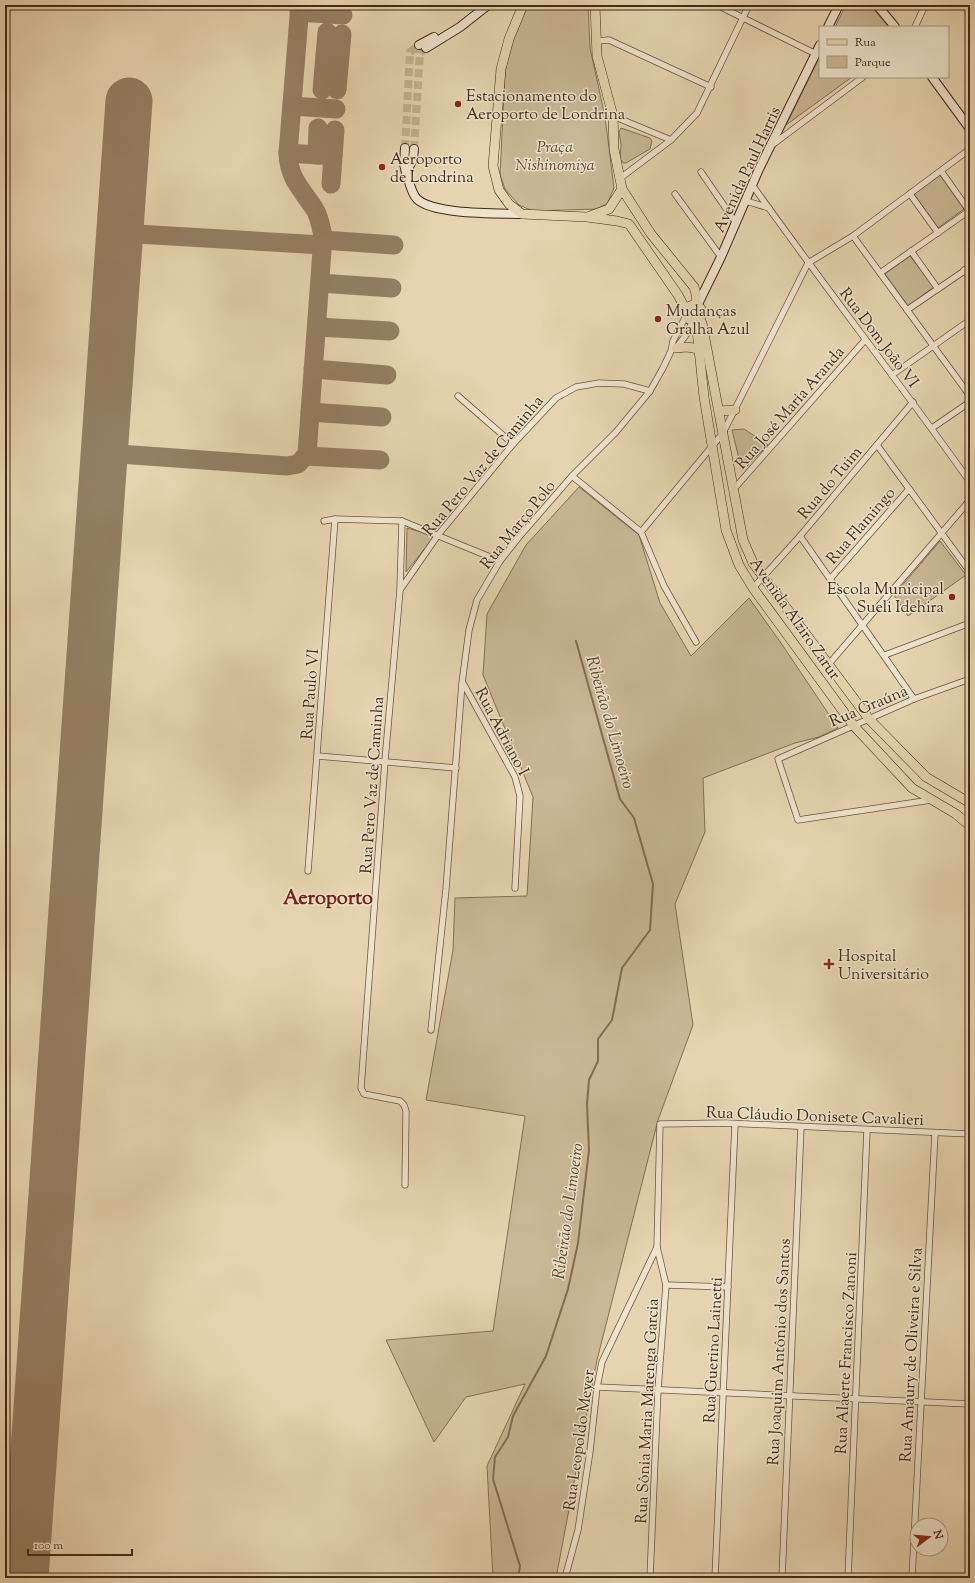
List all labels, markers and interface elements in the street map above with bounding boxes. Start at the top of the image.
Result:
legend [819,26,949,78]
text: Rua [855,34,876,52]
text: Parque [855,54,891,72]
place label: Estacionamento do Aeroporto de Londrina [466,86,626,127]
marker: Estacionamento do Aeroporto de Londrina [453,99,463,109]
street label: Avenida Paul Harris [709,103,788,237]
park label: Praça Nishinomiya [515,137,595,178]
place label: Aeroporto de Londrina [390,149,474,190]
marker: Aeroporto de Londrina [377,162,387,172]
street label: Rua Dom João VI [833,284,923,393]
place label: Mudanças Gralha Azul [666,301,750,342]
marker: Mudanças Gralha Azul [653,314,663,324]
street label: Rua José Maria Aranda [731,342,851,475]
street label: Rua Pero Vaz de Caminha [418,391,550,542]
street label: Rua do Tuim [794,442,868,525]
street label: Rua Março Polo [476,476,562,575]
street label: Rua Flamingo [822,483,902,570]
street label: Avenida Alziro Zarur [743,554,845,685]
place label: Escola Municipal Sueli Idehira [827,579,945,620]
marker: Escola Municipal Sueli Idehira [947,592,957,602]
street label: Rua Paulo VI [297,648,326,740]
water label: Ribeirão do Limoeiro [579,653,640,792]
street label: Rua Graúna [826,680,912,734]
street label: Rua Adriano I [468,684,534,780]
street label: Rua Pero Vaz de Caminha [356,695,391,875]
district label: Aeroporto [283,885,373,914]
place label: Hospital Universitário [838,946,929,987]
marker: Hospital Universitário [823,958,835,970]
street label: Rua Cláudio Donisete Cavalieri [705,1102,925,1133]
water label: Ribeirão do Limoeiro [548,1141,590,1281]
street label: Rua Joaquim Antônio dos Santos [763,1238,798,1466]
street label: Rua Amaury de Oliveira e Silva [895,1247,930,1463]
street label: Rua Alaerte Francisco Zanoni [831,1251,864,1455]
street label: Rua Guerino Lainetti [699,1276,730,1424]
street label: Rua Sônia Maria Marenga Garcia [631,1297,666,1525]
street label: Rua Leopoldo Meyer [559,1368,602,1512]
north arrow [909,1517,949,1557]
text: N [928,1527,947,1541]
scale bar [28,1531,132,1557]
text: 100 m [34,1537,63,1555]

